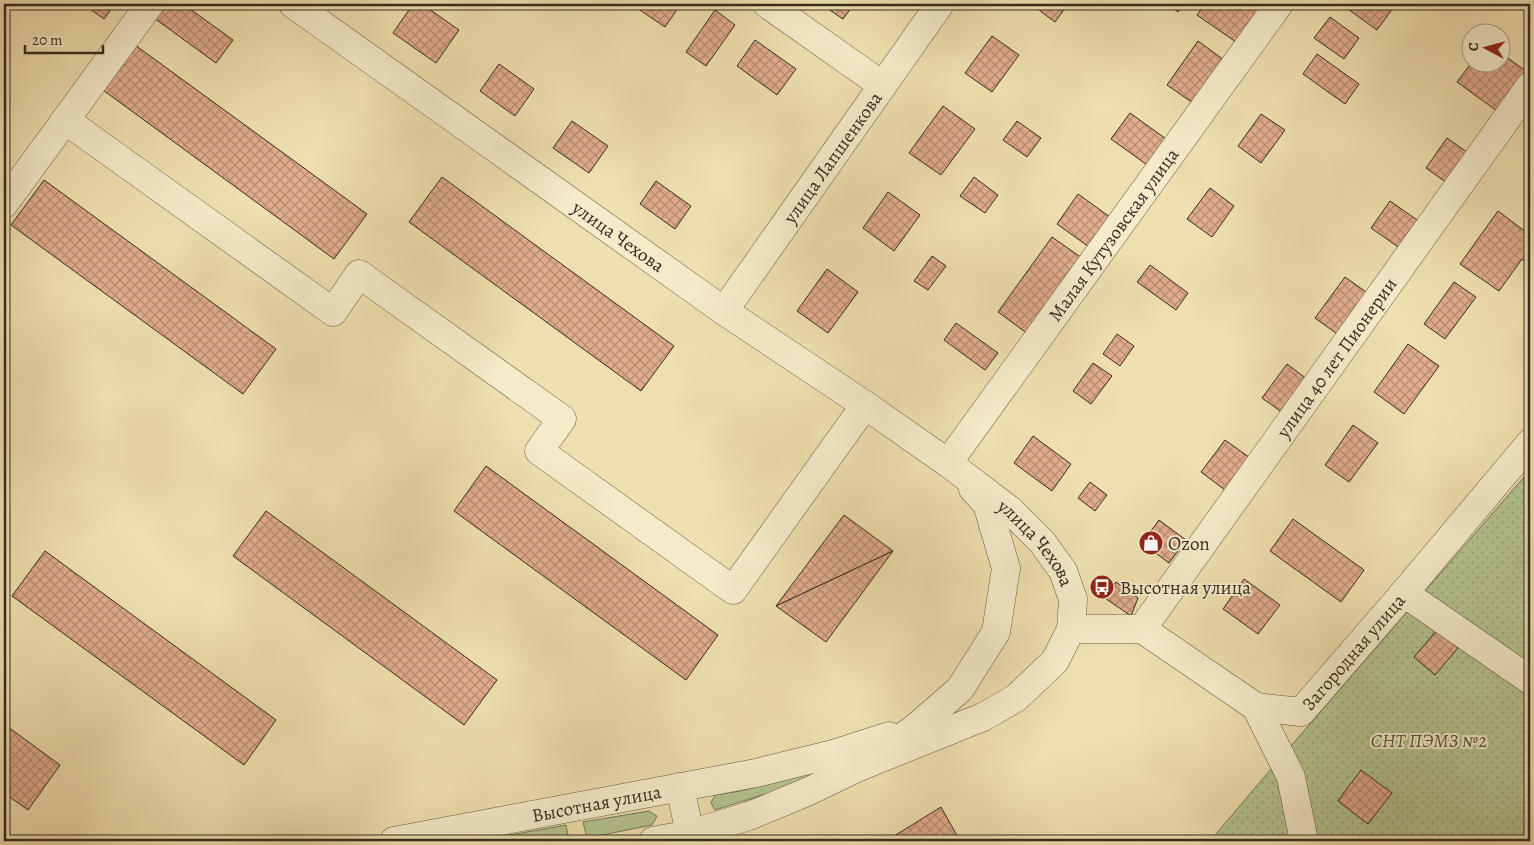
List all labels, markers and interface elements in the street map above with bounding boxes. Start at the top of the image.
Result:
scale bar [25,22,102,54]
north arrow [1462,22,1512,72]
text: 20 m [32,30,63,50]
text: С [1464,41,1484,52]
street label: улица Лапшенкова [777,86,889,230]
street label: Малая Кутузовская улица [1042,143,1185,327]
street label: улица Чехова [566,194,670,279]
street label: улица 40 лет Пионерии [1270,272,1403,444]
street label: улица Чехова [991,493,1080,590]
shop icon: Ozon [1138,530,1164,556]
place label: Ozon [1168,531,1210,557]
bus stop icon: Высотная улица [1089,574,1115,600]
place label: Высотная улица [1120,575,1251,601]
street label: Загородная улица [1296,588,1412,716]
park label: СНТ ПЭМЗ №2 [1371,728,1488,754]
street label: Высотная улица [530,779,664,829]

